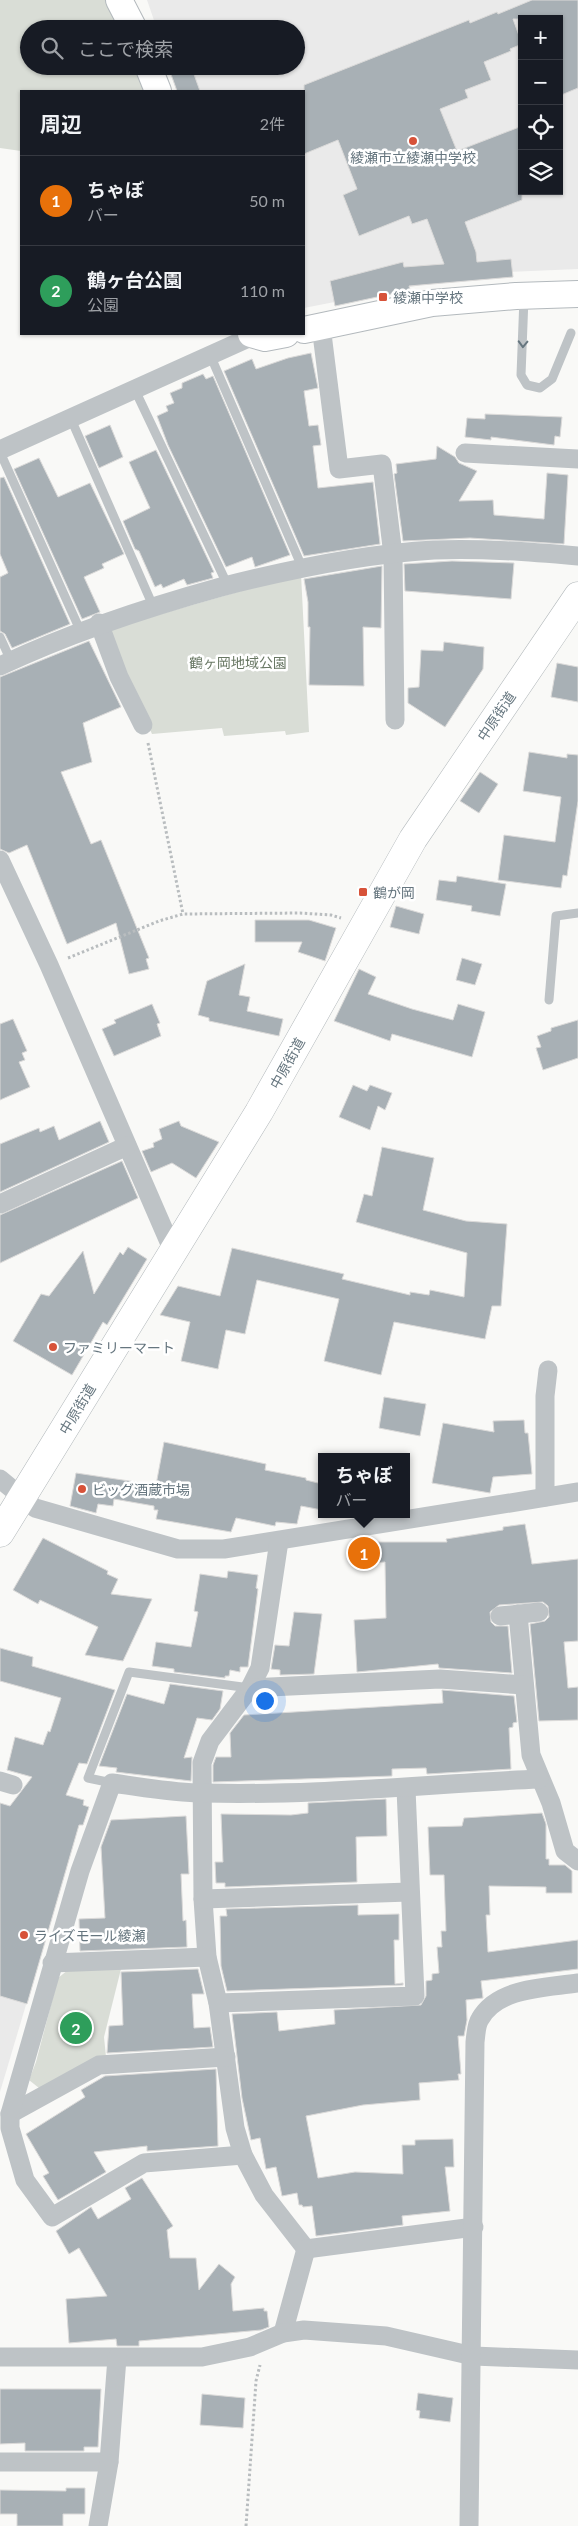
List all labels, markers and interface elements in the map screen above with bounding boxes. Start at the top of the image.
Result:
map controls [518,15,563,195]
button: + [518,15,563,60]
search box [20,20,305,75]
icon: search [38,34,66,62]
text: ここで検索 [78,37,173,60]
button: − [518,60,563,105]
button: locate [518,105,563,150]
text: 周辺 [40,111,82,136]
text: 2件 [260,114,285,133]
marker: 綾瀬市立綾瀬中学校 [407,135,419,147]
place label: 綾瀬市立綾瀬中学校 [350,149,476,166]
button: layers [518,150,563,195]
text: ちゃぼ [87,178,144,201]
text: 1 [51,191,61,210]
text: 50 m [249,191,285,210]
text: バー [87,205,119,224]
text: 鶴ヶ台公園 [87,268,182,291]
text: 2 [51,281,61,300]
text: 110 m [240,281,285,300]
place label: 綾瀬中学校 [393,289,463,306]
marker: 綾瀬中学校 [377,291,389,303]
text: 公園 [87,295,119,314]
one-way arrow [517,341,528,349]
park label: 鶴ヶ岡地域公園 [189,654,287,671]
street label: 中原街道 [473,688,519,744]
place label: 鶴が岡 [373,884,415,901]
marker: 鶴が岡 [357,886,369,898]
street label: 中原街道 [266,1034,308,1092]
place label: ファミリーマート [63,1339,175,1356]
marker: ファミリーマート [47,1341,59,1353]
street label: 中原街道 [55,1381,99,1437]
popup [318,1453,410,1518]
text: ちゃぼ [335,1463,393,1486]
place label: ビッグ酒蔵市場 [92,1481,190,1498]
marker: ビッグ酒蔵市場 [76,1483,88,1495]
text: バー [335,1490,368,1509]
pin: 1 [348,1534,380,1572]
your location [252,1688,278,1714]
place label: ライズモール綾瀬 [34,1927,146,1944]
marker: ライズモール綾瀬 [18,1929,30,1941]
pin: 2 [60,2009,92,2047]

